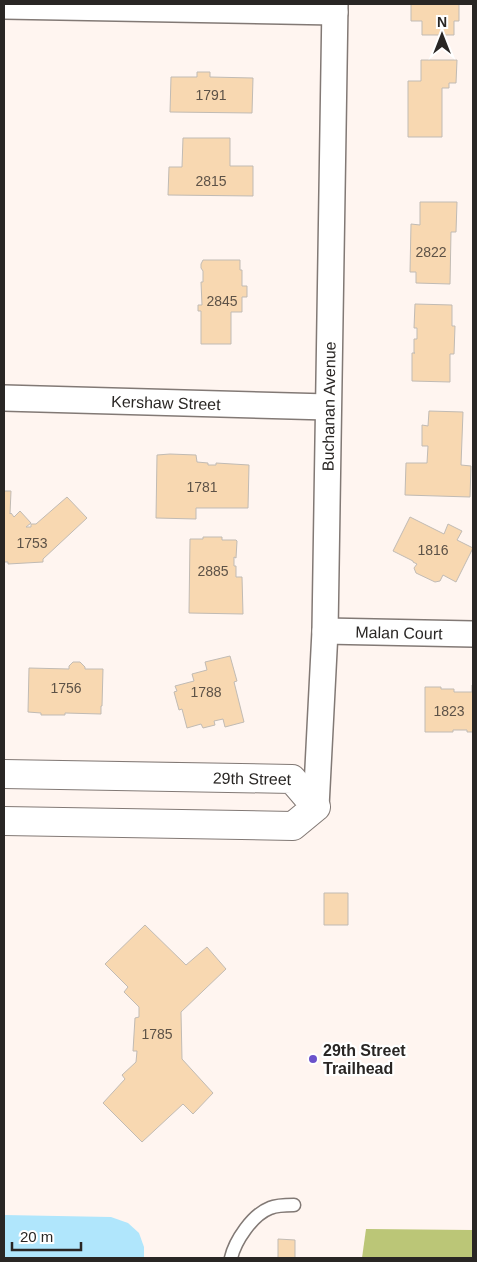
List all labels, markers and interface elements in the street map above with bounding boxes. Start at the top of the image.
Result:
north arrow [417,10,467,60]
text: N [437,14,447,30]
house number: 1791 [195,87,227,103]
house number: 2815 [195,173,227,189]
house number: 2822 [415,244,447,260]
house number: 2845 [206,293,238,309]
street label: Buchanan Avenue [320,341,339,471]
street label: Kershaw Street [111,393,221,413]
house number: 1781 [186,479,218,495]
house number: 1753 [16,535,48,551]
house number: 1816 [417,542,449,558]
house number: 2885 [197,563,229,579]
street label: Malan Court [355,624,443,642]
house number: 1756 [50,680,82,696]
house number: 1788 [190,684,222,700]
house number: 1823 [433,703,465,719]
street label: 29th Street [213,770,292,788]
house number: 1785 [141,1026,173,1042]
place label: 29th Street Trailhead [323,1042,406,1077]
marker: 29th Street Trailhead [307,1053,319,1065]
scale bar [12,1220,81,1252]
text: 20 m [20,1228,53,1245]

